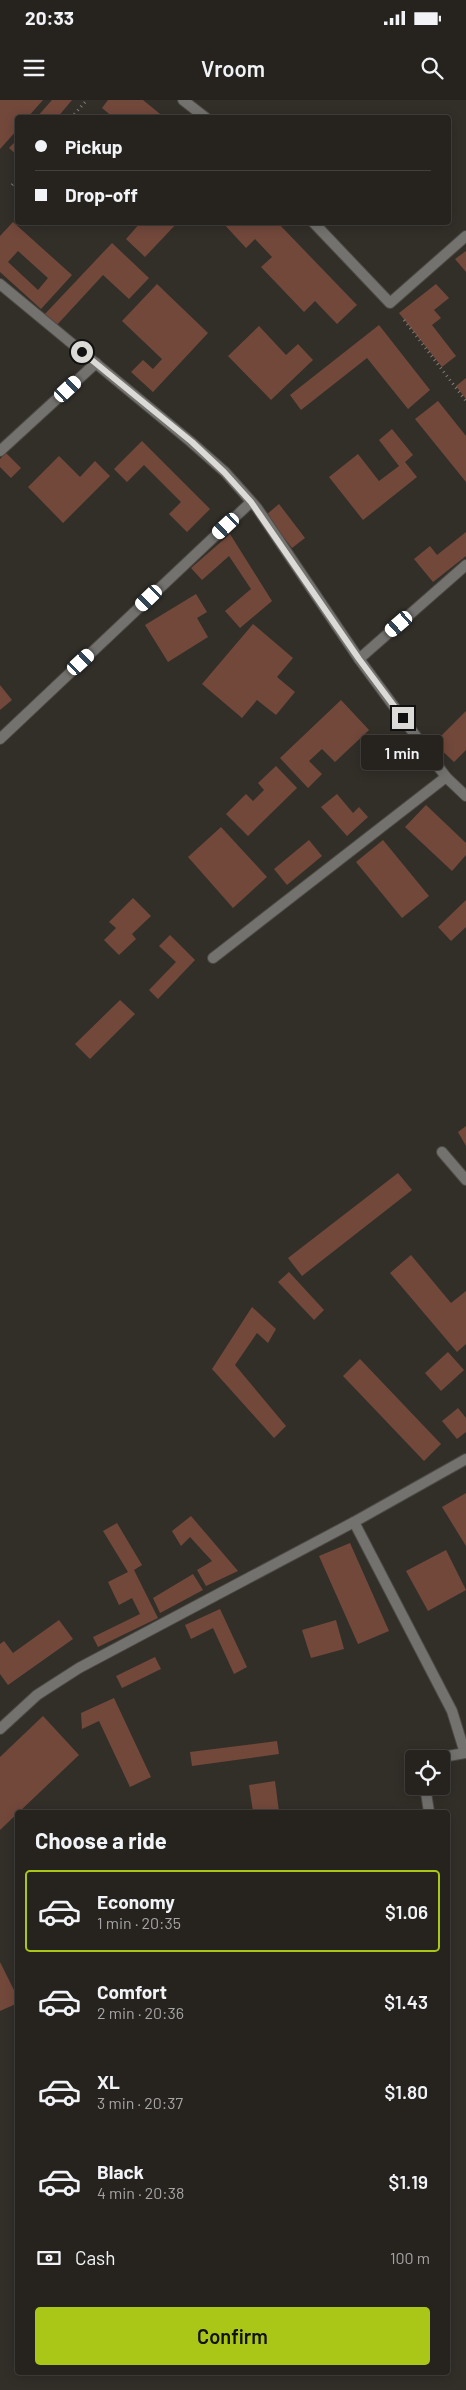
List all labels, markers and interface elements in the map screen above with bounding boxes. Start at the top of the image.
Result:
text: 20:33 [25,6,74,29]
icon: menu [20,54,48,82]
icon: search [418,54,446,82]
text: Vroom [201,55,265,81]
text: Pickup [65,135,123,158]
text: Drop-off [65,183,138,206]
route start [71,341,93,363]
car [51,373,84,405]
car [209,510,242,542]
car [132,582,165,614]
car [382,608,415,640]
car [64,646,97,678]
route end [392,707,414,729]
callout: 1 min [362,736,444,770]
text: 1 min [385,743,419,762]
map controls [405,1750,450,1795]
button: locate [405,1750,450,1795]
text: Choose a ride [35,1827,167,1853]
icon: car [37,1889,82,1934]
text: Economy [97,1890,175,1913]
text: $1.06 [385,1900,428,1923]
text: 1 min · 20:35 [97,1913,181,1932]
icon: car [37,1979,82,2024]
text: Comfort [97,1980,167,2003]
text: $1.43 [384,1990,428,2013]
text: 2 min · 20:36 [97,2003,184,2022]
icon: car [37,2069,82,2114]
text: XL [97,2070,120,2093]
text: $1.80 [384,2080,428,2103]
text: 3 min · 20:37 [97,2093,183,2112]
icon: car [37,2159,82,2204]
text: Black [97,2160,144,2183]
text: $1.19 [389,2170,428,2193]
text: 4 min · 20:38 [97,2183,184,2202]
icon: cash [35,2244,63,2272]
text: Cash [75,2246,116,2269]
text: 100 m [390,2248,430,2267]
button: Confirm [35,2307,430,2365]

